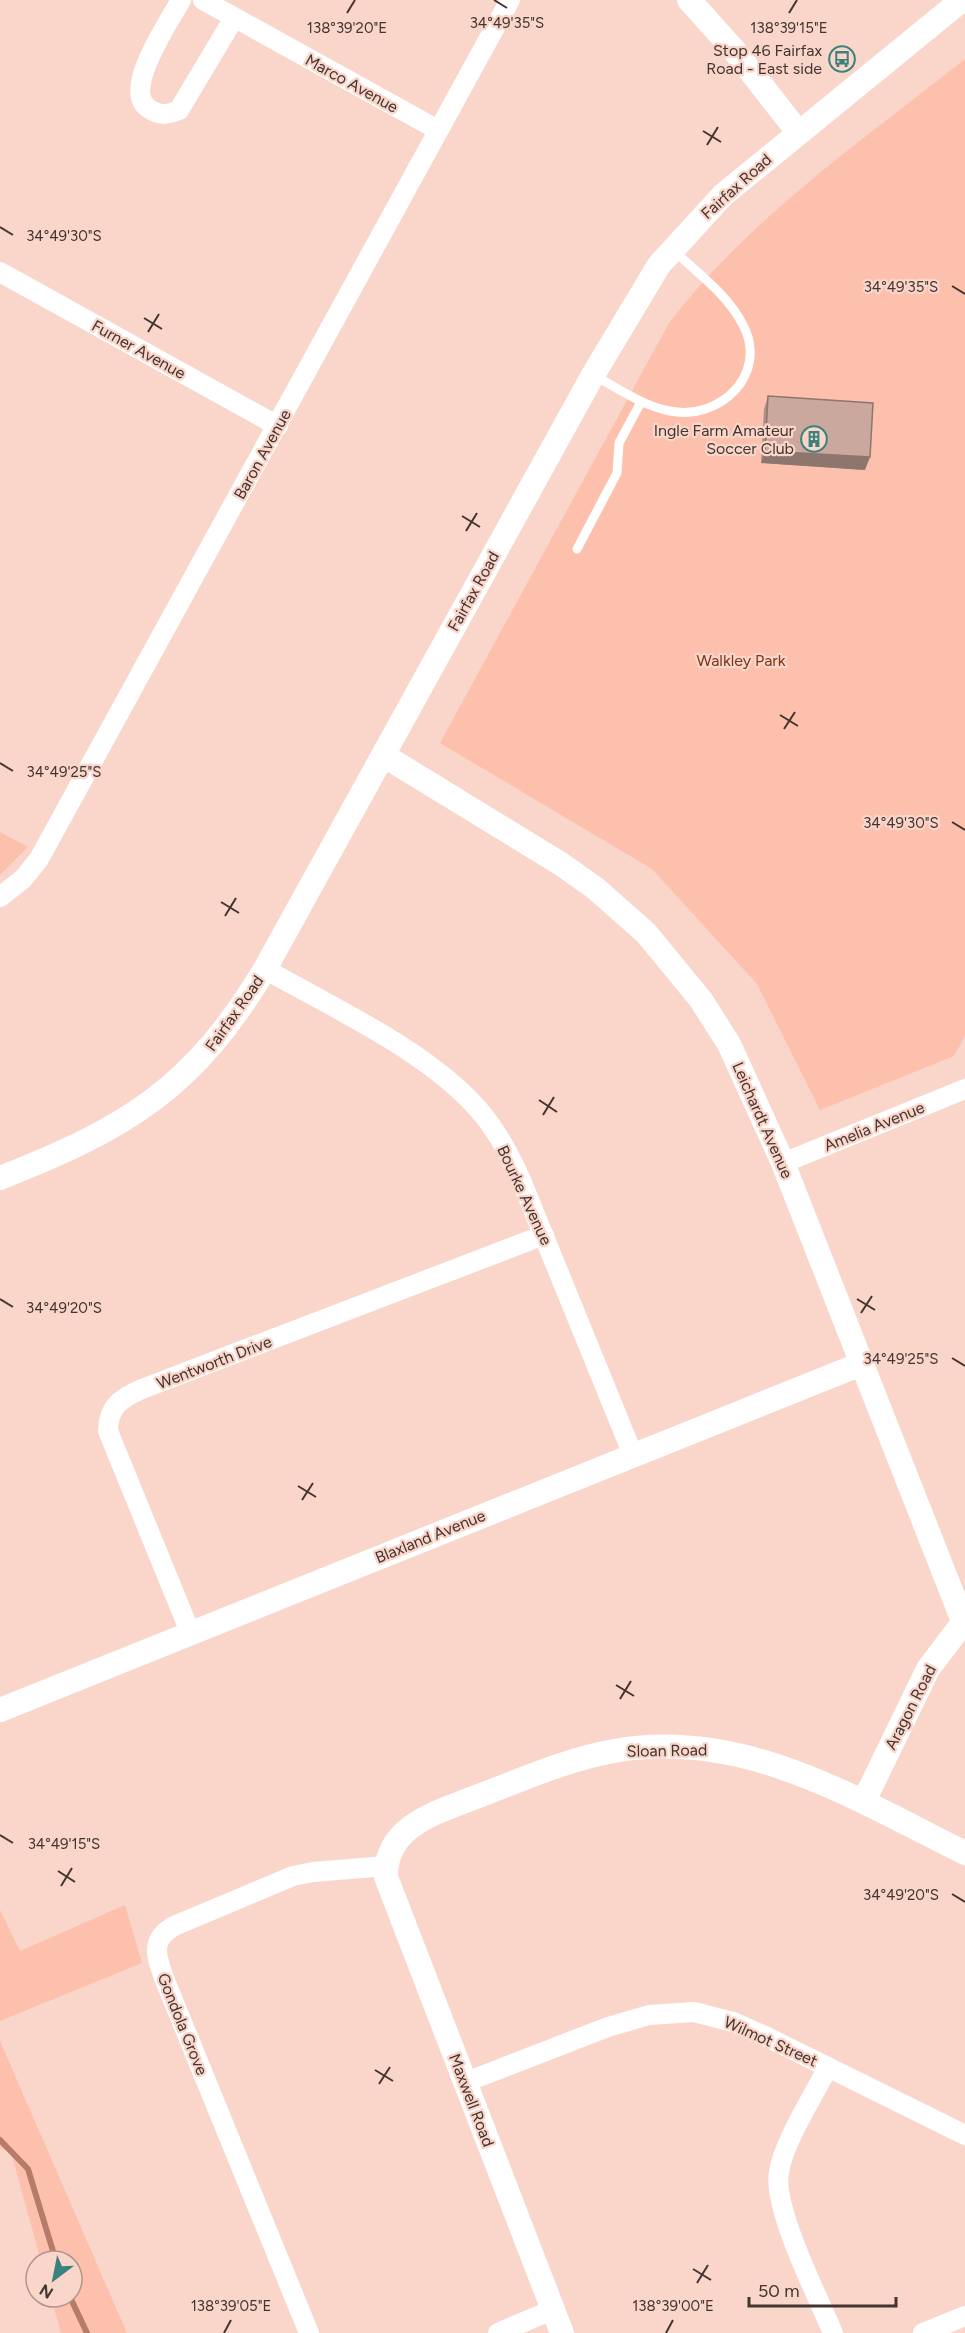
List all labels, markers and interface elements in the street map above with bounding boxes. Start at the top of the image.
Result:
text: 34°49'35"S [470,14,544,32]
text: 138°39'20"E [307,19,387,37]
text: 138°39'15"E [750,19,828,37]
place label: Stop 46 Fairfax Road - East side [706,41,822,78]
bus stop icon: Stop 46 Fairfax Road - East side [827,44,857,74]
street label: Marco Avenue [302,50,402,117]
street label: Fairfax Road [697,150,775,223]
text: 34°49'30"S [26,227,102,245]
text: 34°49'35"S [864,278,938,296]
street label: Furner Avenue [89,316,189,383]
street label: Baron Avenue [230,406,295,502]
place label: Ingle Farm Amateur Soccer Club [654,421,795,458]
building icon: Ingle Farm Amateur Soccer Club [799,424,829,454]
street label: Fairfax Road [444,548,503,634]
park label: Walkley Park [697,651,786,670]
text: 34°49'25"S [27,763,101,781]
text: 34°49'30"S [863,814,939,832]
street label: Fairfax Road [201,972,268,1055]
street label: Leichardt Avenue [728,1059,797,1182]
street label: Amelia Avenue [821,1098,927,1155]
street label: Bourke Avenue [493,1142,556,1248]
text: 34°49'20"S [26,1299,102,1317]
street label: Wentworth Drive [154,1332,274,1393]
text: 34°49'25"S [864,1350,938,1368]
street label: Blaxland Avenue [372,1506,488,1567]
street label: Aragon Road [881,1662,940,1753]
street label: Sloan Road [627,1740,707,1761]
text: 34°49'15"S [28,1835,100,1853]
text: 34°49'20"S [863,1886,939,1904]
street label: Gondola Grove [153,1970,212,2078]
street label: Wilmot Street [721,2012,820,2071]
street label: Maxwell Road [445,2051,498,2149]
north arrow [24,2249,84,2309]
scale bar [749,2270,896,2308]
text: N [36,2280,57,2303]
text: 50 m [758,2280,800,2302]
text: 138°39'05"E [191,2297,271,2315]
text: 138°39'00"E [632,2297,714,2315]

